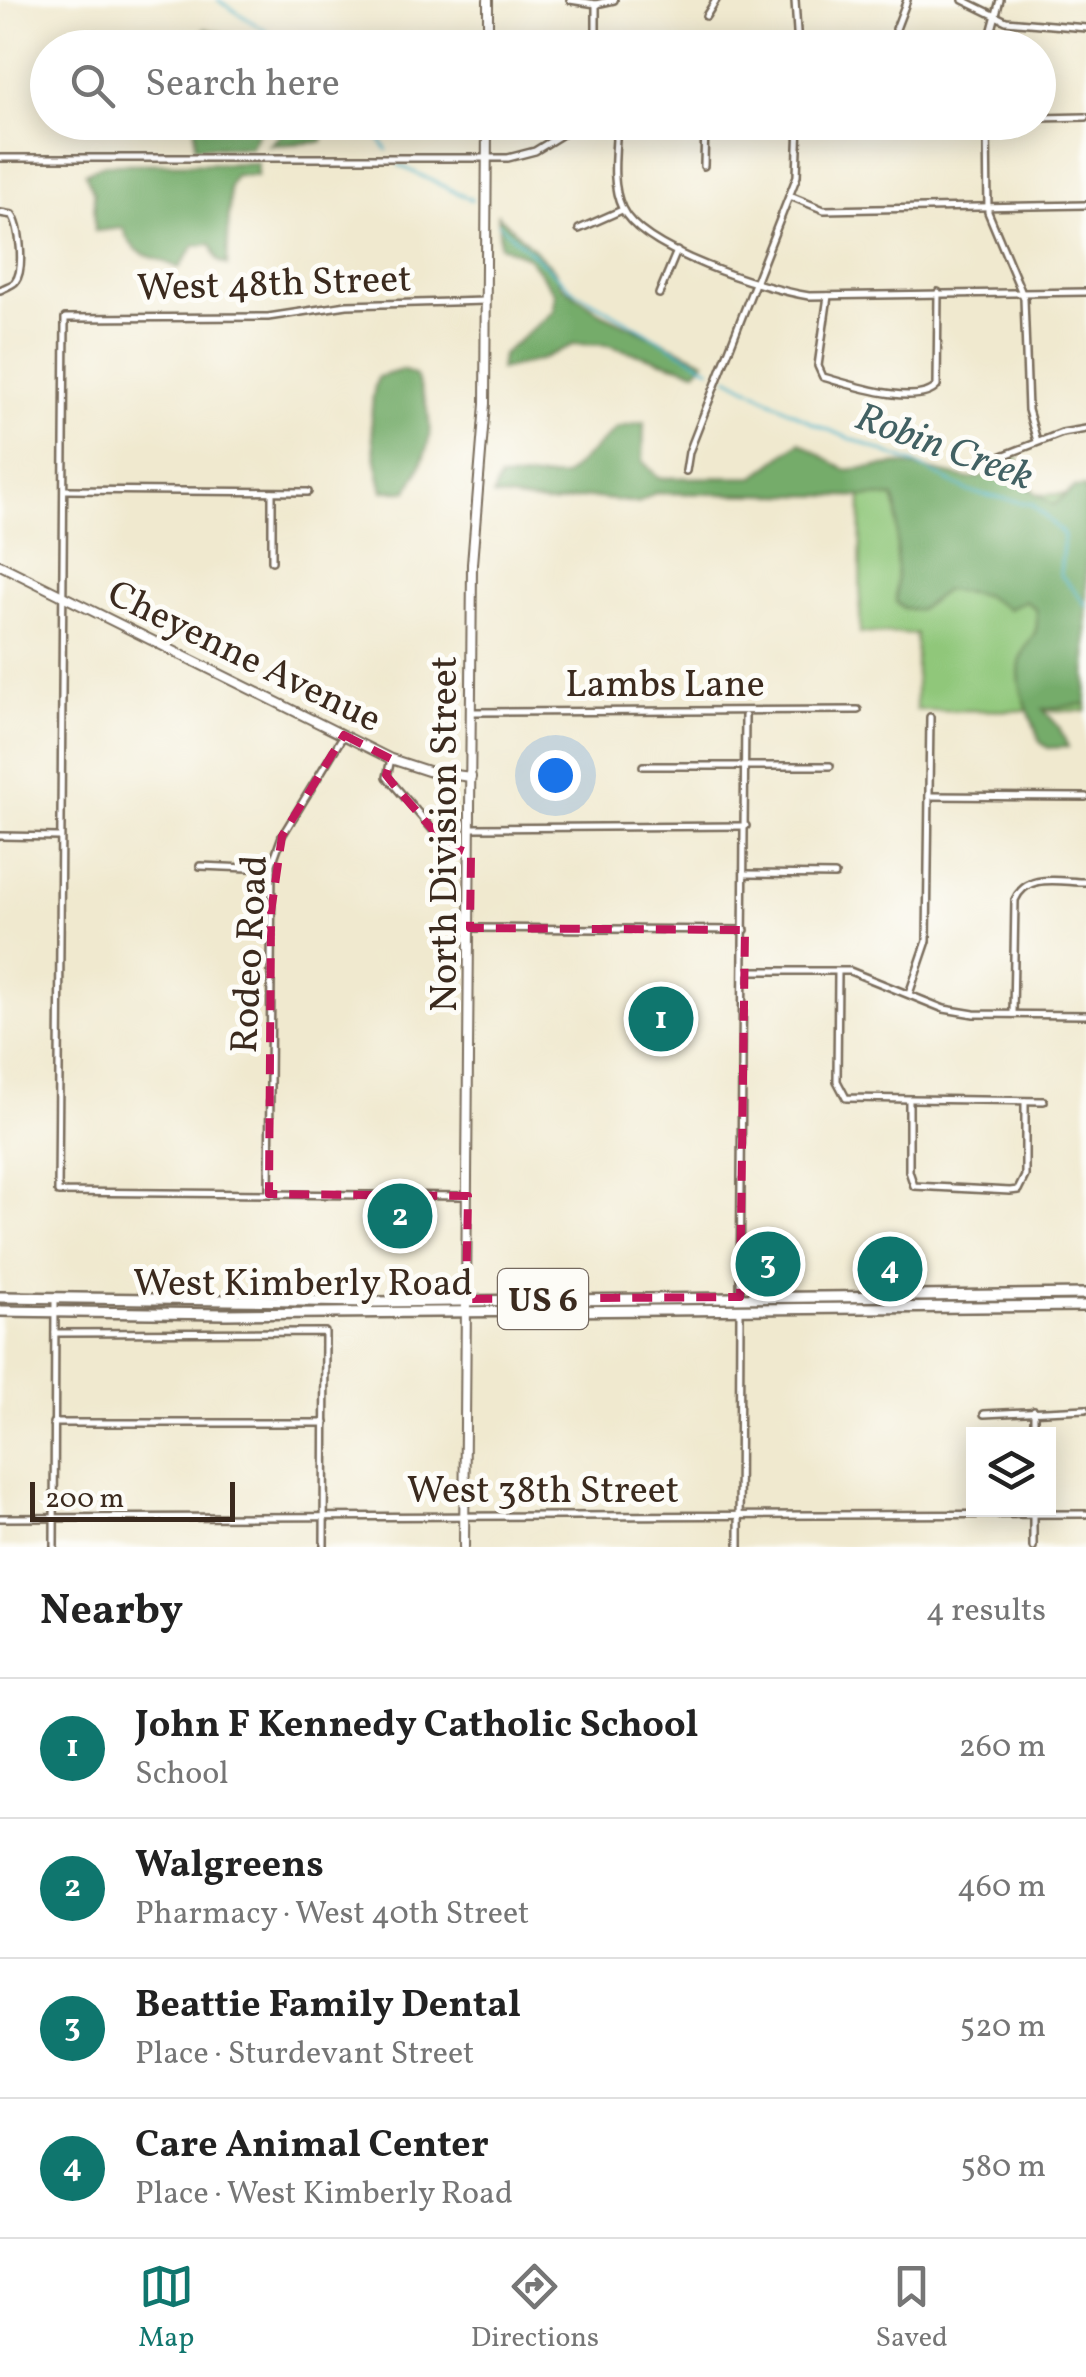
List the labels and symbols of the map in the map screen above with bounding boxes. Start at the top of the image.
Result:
street label: West 48th Street [136,254,412,317]
water label: Robin Creek [847,391,1040,507]
street label: Cheyenne Avenue [98,569,389,747]
street label: North Division Street [420,656,473,1012]
street label: Lambs Lane [565,660,765,713]
your location [530,750,581,801]
street label: Rodeo Road [220,854,283,1055]
pin: 1 [628,982,694,1056]
pin: 2 [368,1178,432,1254]
pin: 3 [736,1226,800,1302]
pin: 4 [858,1232,922,1306]
street label: West Kimberly Road [133,1259,473,1312]
road number: US 6 [498,1269,588,1329]
street label: West 38th Street [407,1466,679,1519]
scale bar [30,1477,235,1522]

